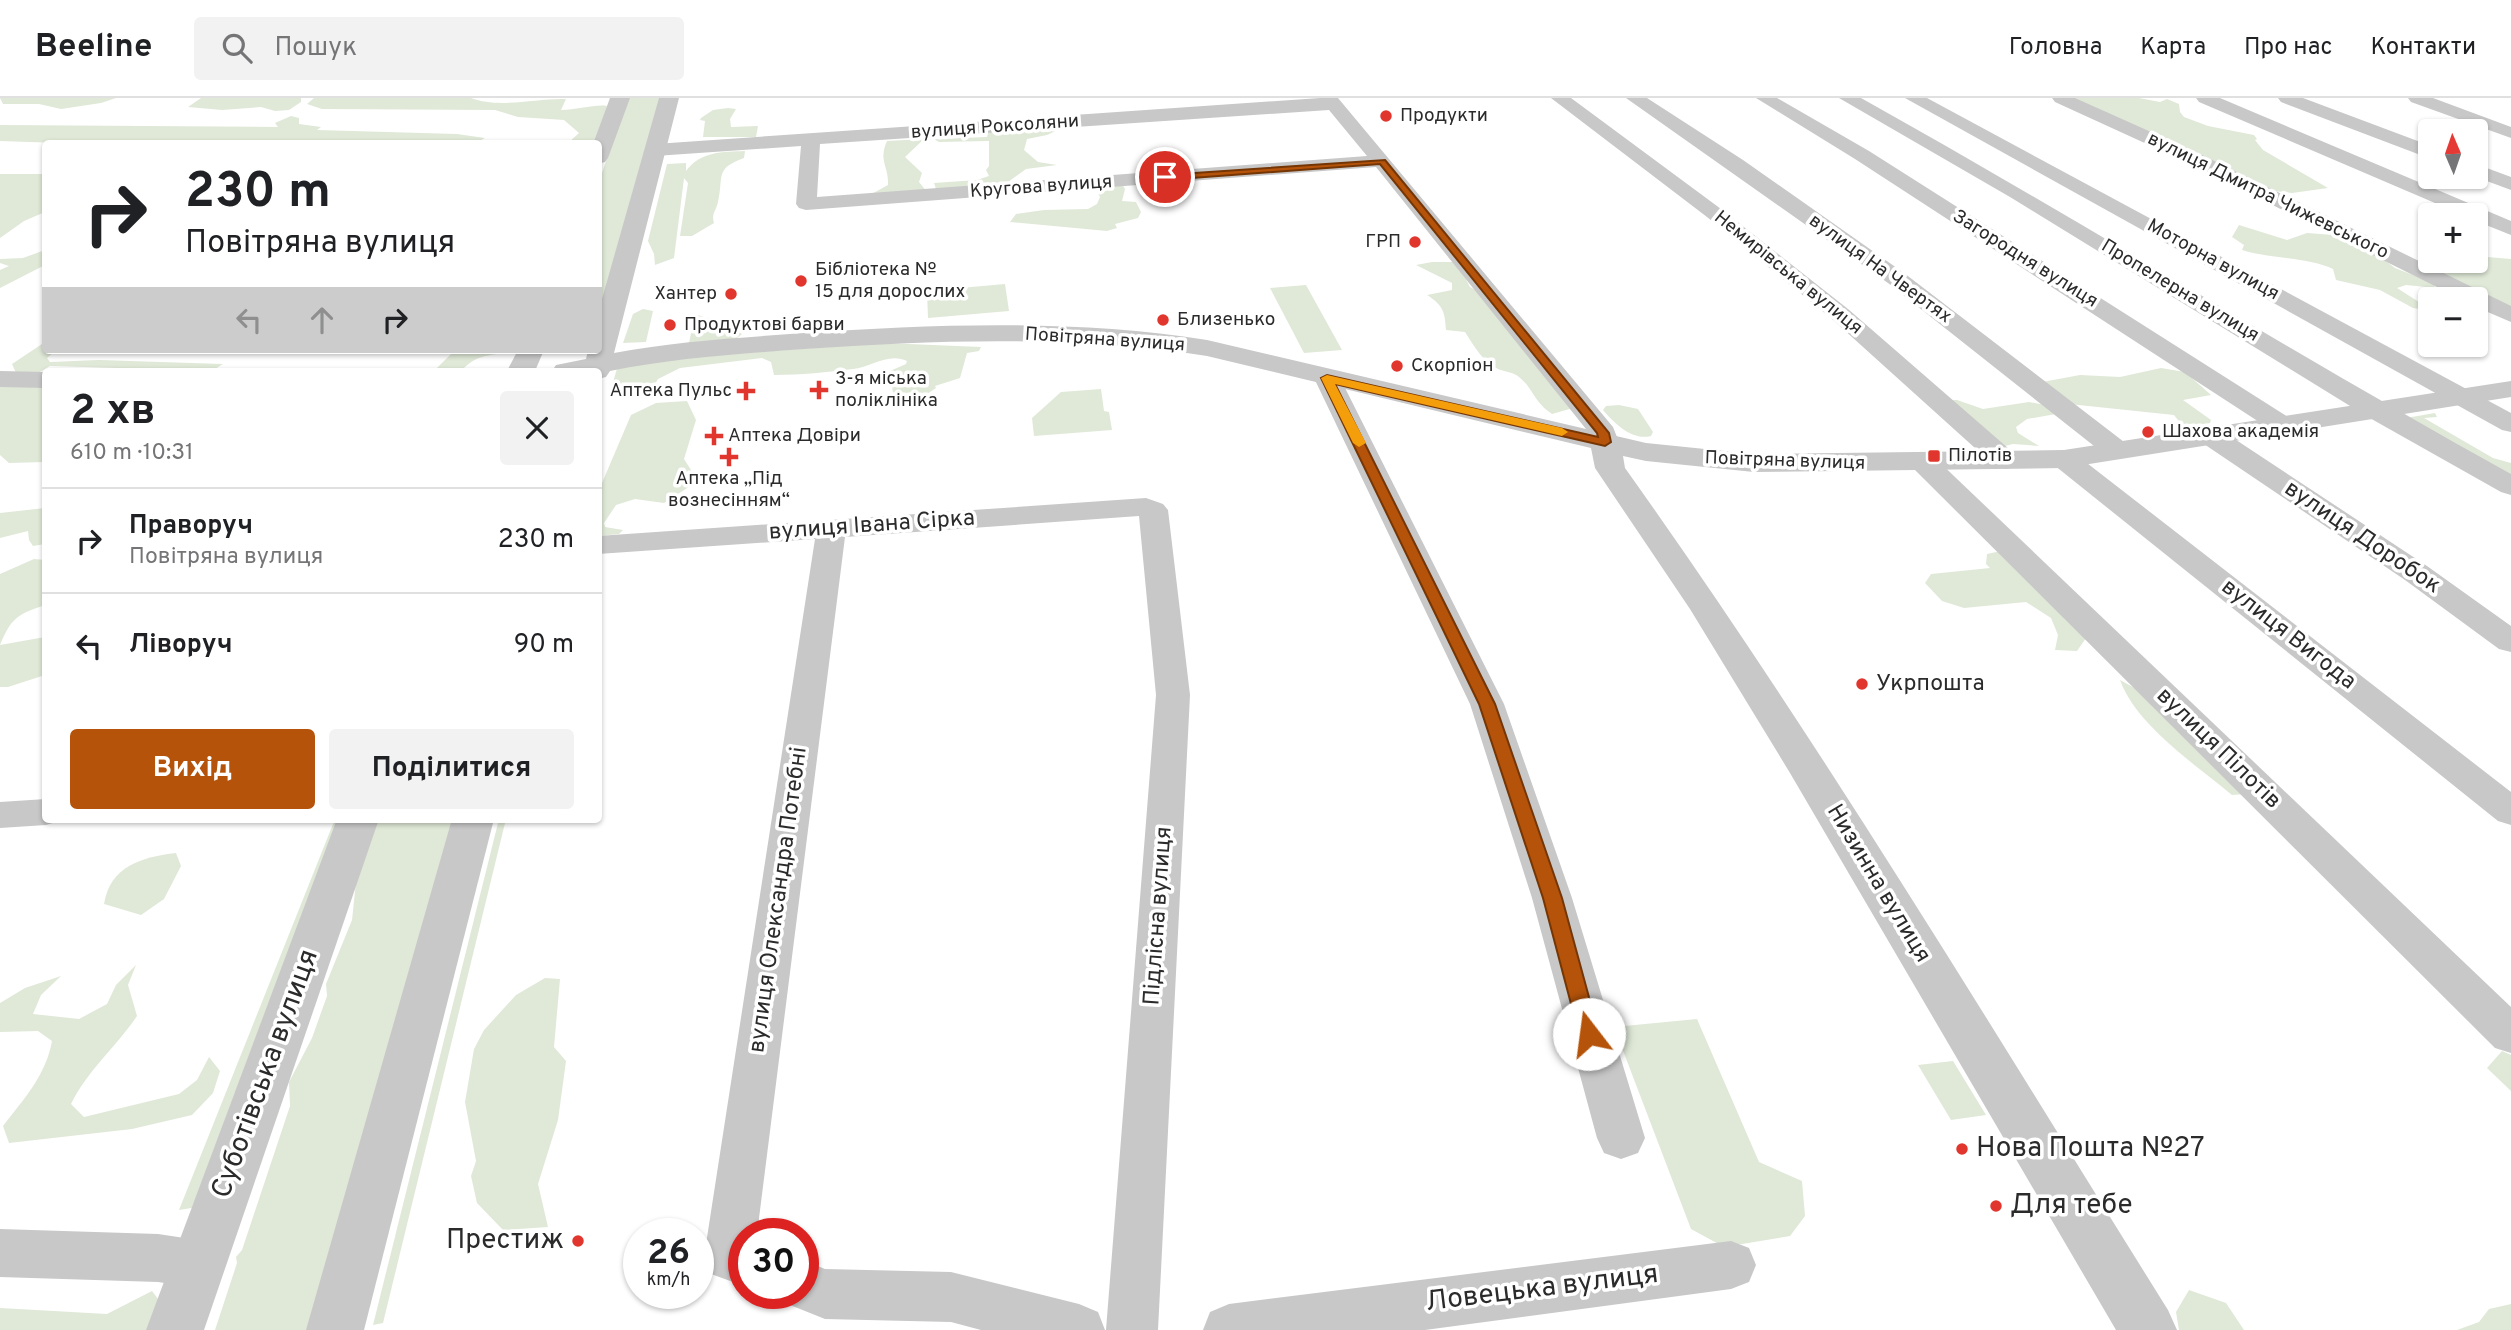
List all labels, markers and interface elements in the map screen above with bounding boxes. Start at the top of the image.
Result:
search box [194,17,684,80]
text: Beeline [35,27,152,69]
icon: search [218,29,256,67]
text: Пошук [274,32,357,65]
text: Головна [2009,33,2102,63]
text: Карта [2140,33,2206,63]
text: Про нас [2244,33,2332,63]
text: Контакти [2370,33,2476,63]
place label: Продукти [1400,104,1488,128]
marker: Продукти [1378,108,1394,124]
street label: вулиця Роксоляни [910,109,1080,145]
north arrow [2418,119,2488,189]
map controls [2418,119,2488,357]
street label: вулиця Дмитра Чижевського [2144,127,2392,265]
pin [1135,147,1195,207]
icon: arrive [1146,158,1184,196]
text: 230 m [185,163,331,225]
icon: right [70,168,161,259]
street label: Кругова вулиця [969,170,1113,204]
button: + [2418,203,2488,273]
street label: Загородня вулиця [1948,205,2102,313]
street label: Немирівська вулиця [1709,206,1867,340]
street label: вулиця На Чвертях [1804,209,1956,329]
street label: Моторна вулиця [2143,214,2283,306]
text: Повітряна вулиця [185,224,455,264]
place label: ГРП [1365,230,1401,254]
marker: ГРП [1407,234,1423,250]
street label: Пропелерна вулиця [2097,234,2263,348]
place label: Бібліотека № 15 для дорослих [815,258,966,304]
marker: Бібліотека № 15 для дорослих [793,273,809,289]
place label: Хантер [655,282,717,306]
marker: Хантер [723,286,739,302]
button: − [2418,287,2488,357]
icon: left [230,301,268,339]
icon: ahead [303,301,341,339]
icon: right [376,301,414,339]
place label: Близенько [1177,308,1275,332]
marker: Близенько [1155,312,1171,328]
place label: Продуктові барви [684,313,845,337]
marker: Продуктові барви [662,317,678,333]
street label: Повітряна вулиця [1024,322,1186,358]
place label: Скорпіон [1411,354,1493,378]
marker: Скорпіон [1389,358,1405,374]
place label: 3-я міська поліклініка [835,367,938,413]
place label: Аптека Пульс [609,379,732,403]
marker: 3-я міська поліклініка [809,380,829,400]
marker: Аптека Пульс [738,383,754,399]
text: 2 хв [70,386,155,439]
button: close [500,391,574,465]
place label: Шахова академія [2162,420,2319,444]
place label: Аптека Довіри [728,424,861,448]
marker: Шахова академія [2140,424,2156,440]
marker: Аптека Довіри [706,428,722,444]
text: 610 m · 10:31 [70,439,194,468]
place label: Пілотів [1948,444,2012,468]
street label: Повітряна вулиця [1704,446,1866,476]
marker: Пілотів [1926,448,1942,464]
marker: Аптека „Під вознесінням“ [721,449,737,465]
place label: Аптека „Під вознесінням“ [668,467,790,513]
street label: вулиця Доробок [2278,475,2446,601]
street label: вулиця Івана Сірка [768,504,976,548]
text: Праворуч [129,510,253,543]
icon: right [70,522,108,560]
text: 230 m [498,524,574,557]
text: Повітряна вулиця [129,543,323,572]
street label: вулиця Вигода [2215,573,2361,697]
icon: left [70,627,108,665]
text: Ліворуч [129,629,232,662]
text: 90 m [514,629,574,662]
place label: Укрпошта [1876,670,1985,699]
marker: Укрпошта [1854,676,1870,692]
street label: вулиця Пілотів [2149,682,2287,816]
button: Вихід [70,729,315,809]
button: Поділитися [329,729,574,809]
street label: вулиця Олександра Потебні [743,745,815,1055]
street label: Низинна вулиця [1819,800,1937,968]
street label: Підлісна вулиця [1138,826,1180,1006]
street label: Суботівська вулиця [204,945,328,1203]
position arrow [1552,997,1626,1071]
place label: Нова Пошта №27 [1976,1131,2205,1167]
marker: Нова Пошта №27 [1954,1141,1970,1157]
place label: Для тебе [2010,1188,2132,1224]
marker: Для тебе [1988,1198,2004,1214]
speed limit sign: 30 [728,1218,819,1309]
place label: Престиж [446,1223,564,1259]
text: 26 [647,1232,690,1276]
marker: Престиж [570,1233,586,1249]
street label: Ловецька вулиця [1424,1257,1660,1321]
text: km/h [647,1269,690,1292]

